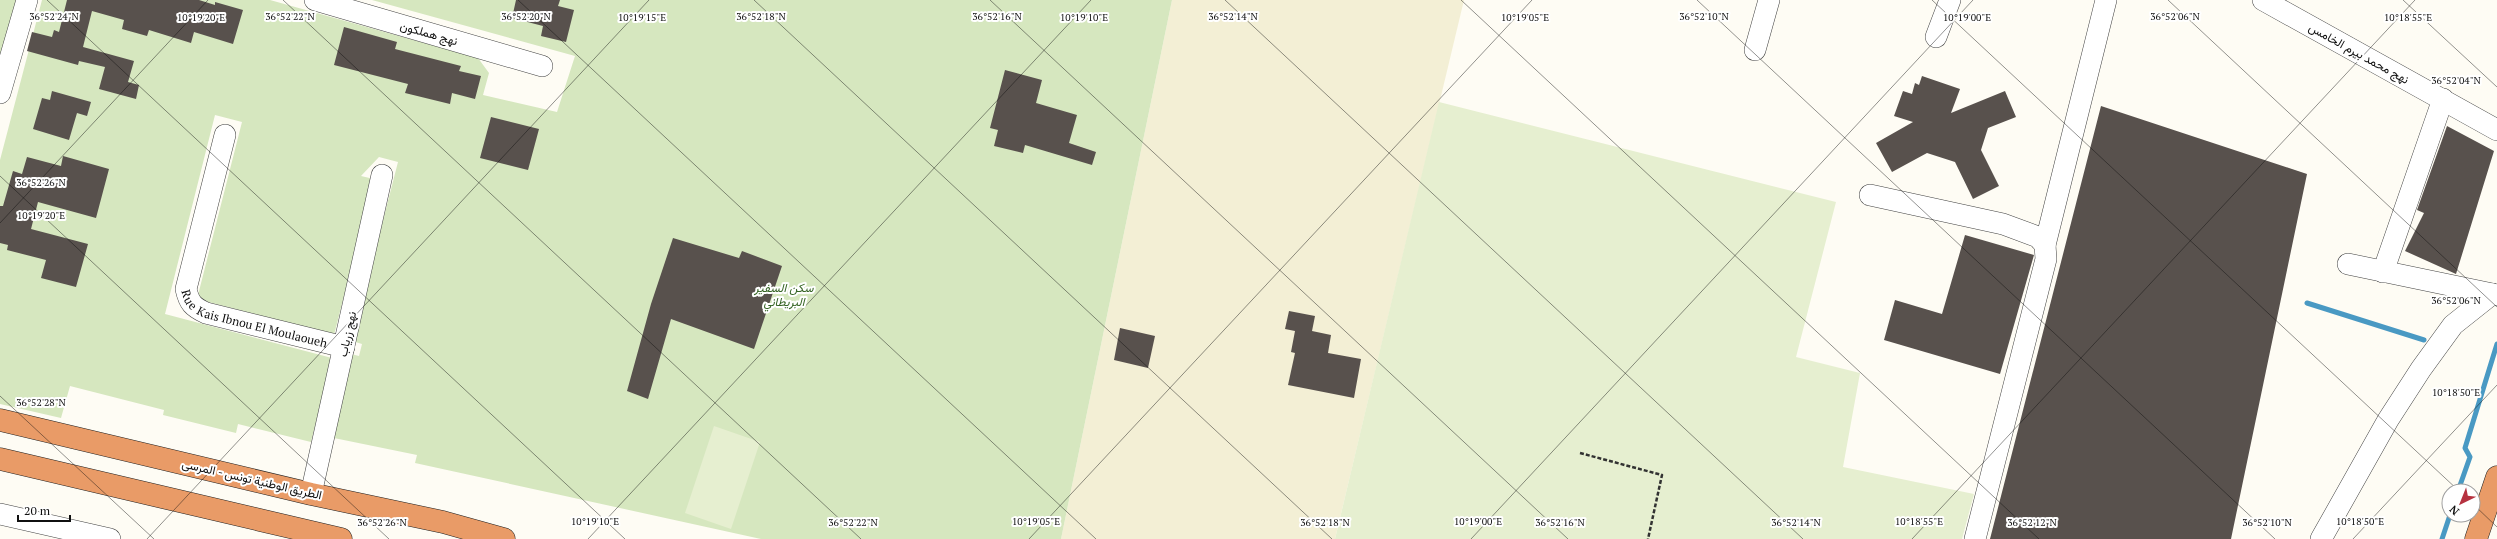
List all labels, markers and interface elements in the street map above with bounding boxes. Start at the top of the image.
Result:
text: 36°52'24"N [29,10,79,23]
text: 36°52'22"N [265,10,315,23]
text: 36°52'20"N [501,10,551,23]
text: 36°52'18"N [736,10,786,23]
text: 36°52'16"N [972,10,1022,23]
text: 36°52'14"N [1208,10,1258,23]
text: 36°52'10"N [1679,10,1729,23]
text: 36°52'06"N [2150,10,2200,23]
text: 10°19'20"E [177,11,225,24]
text: 10°19'15"E [618,11,666,24]
text: 10°19'10"E [1060,11,1108,24]
text: 10°19'05"E [1501,11,1549,24]
text: 10°19'00"E [1943,11,1991,24]
text: 10°18'55"E [2384,11,2432,24]
street label: نهج هملكون [398,18,460,50]
street label: نهج محمد بيرم الخامس [2305,19,2412,89]
text: 36°52'04"N [2431,74,2481,87]
text: 36°52'26"N [16,176,66,189]
text: 10°19'20"E [17,209,65,222]
park label: سكن السفير البريطاني [754,280,814,312]
street label: Rue Kais Ibnou El Moulaoueh [179,288,329,350]
text: 36°52'06"N [2431,294,2481,307]
street label: نهج زرياب [335,310,361,358]
text: 10°18'50"E [2432,386,2480,399]
text: 36°52'28"N [16,396,66,409]
street label: الطريق الوطنية تونس - المرسى [180,456,323,503]
north arrow [2441,483,2481,523]
scale bar [18,497,70,523]
text: N [2446,502,2462,518]
text: 20 m [24,503,51,518]
text: 10°19'10"E [571,515,619,528]
text: 10°19'05"E [1012,515,1060,528]
text: 10°19'00"E [1454,515,1502,528]
text: 10°18'55"E [1895,515,1943,528]
text: 10°18'50"E [2336,515,2384,528]
text: 36°52'26"N [357,516,407,529]
text: 36°52'22"N [828,516,878,529]
text: 36°52'18"N [1300,516,1350,529]
text: 36°52'16"N [1535,516,1585,529]
text: 36°52'14"N [1771,516,1821,529]
text: 36°52'12"N [2007,516,2057,529]
text: 36°52'10"N [2242,516,2292,529]

